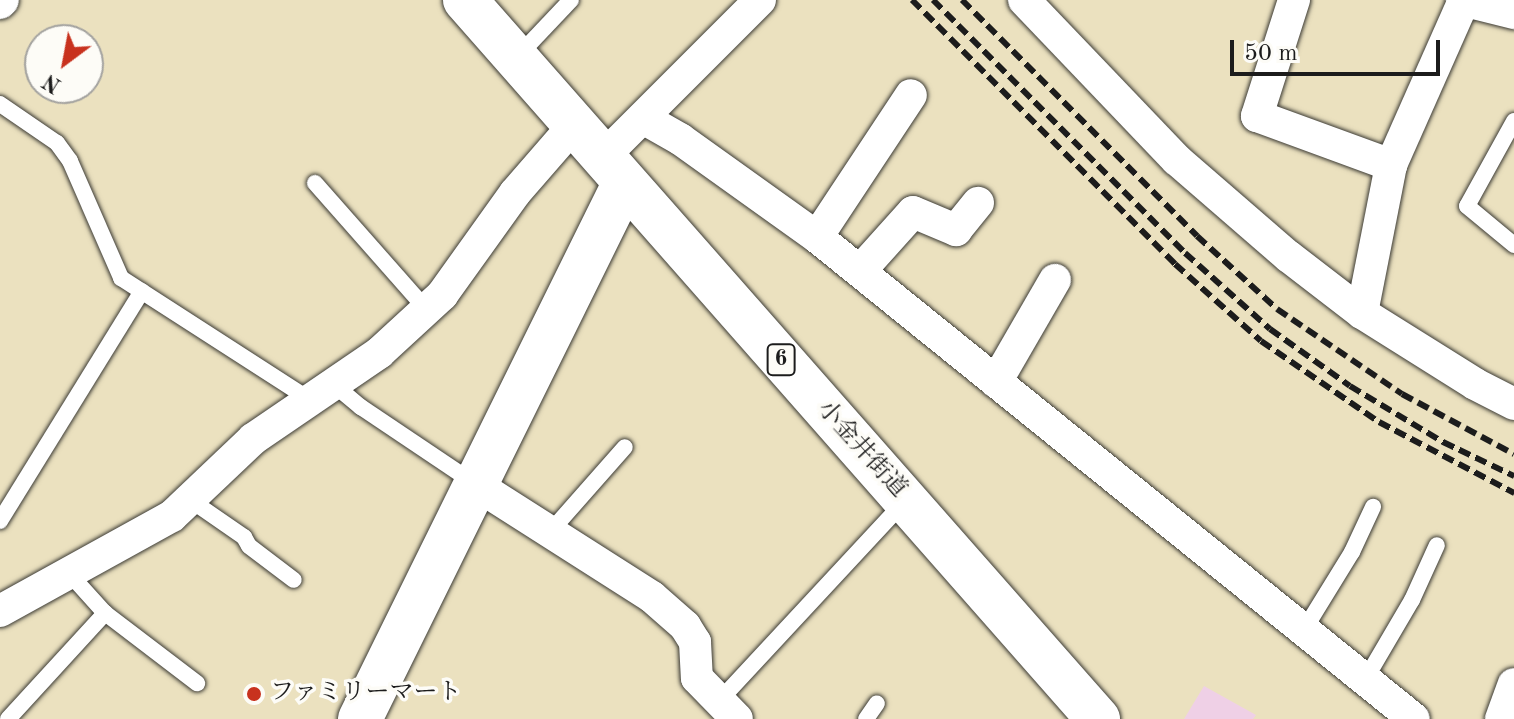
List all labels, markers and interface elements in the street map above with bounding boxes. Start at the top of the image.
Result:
north arrow [24,24,104,104]
scale bar [1234,24,1444,74]
text: 50 m [1244,42,1298,66]
text: N [39,69,65,96]
road number: 6 [765,342,797,378]
street label: 小金井街道 [810,396,912,504]
place label: ファミリーマート [270,680,462,708]
marker: ファミリーマート [245,685,263,703]

